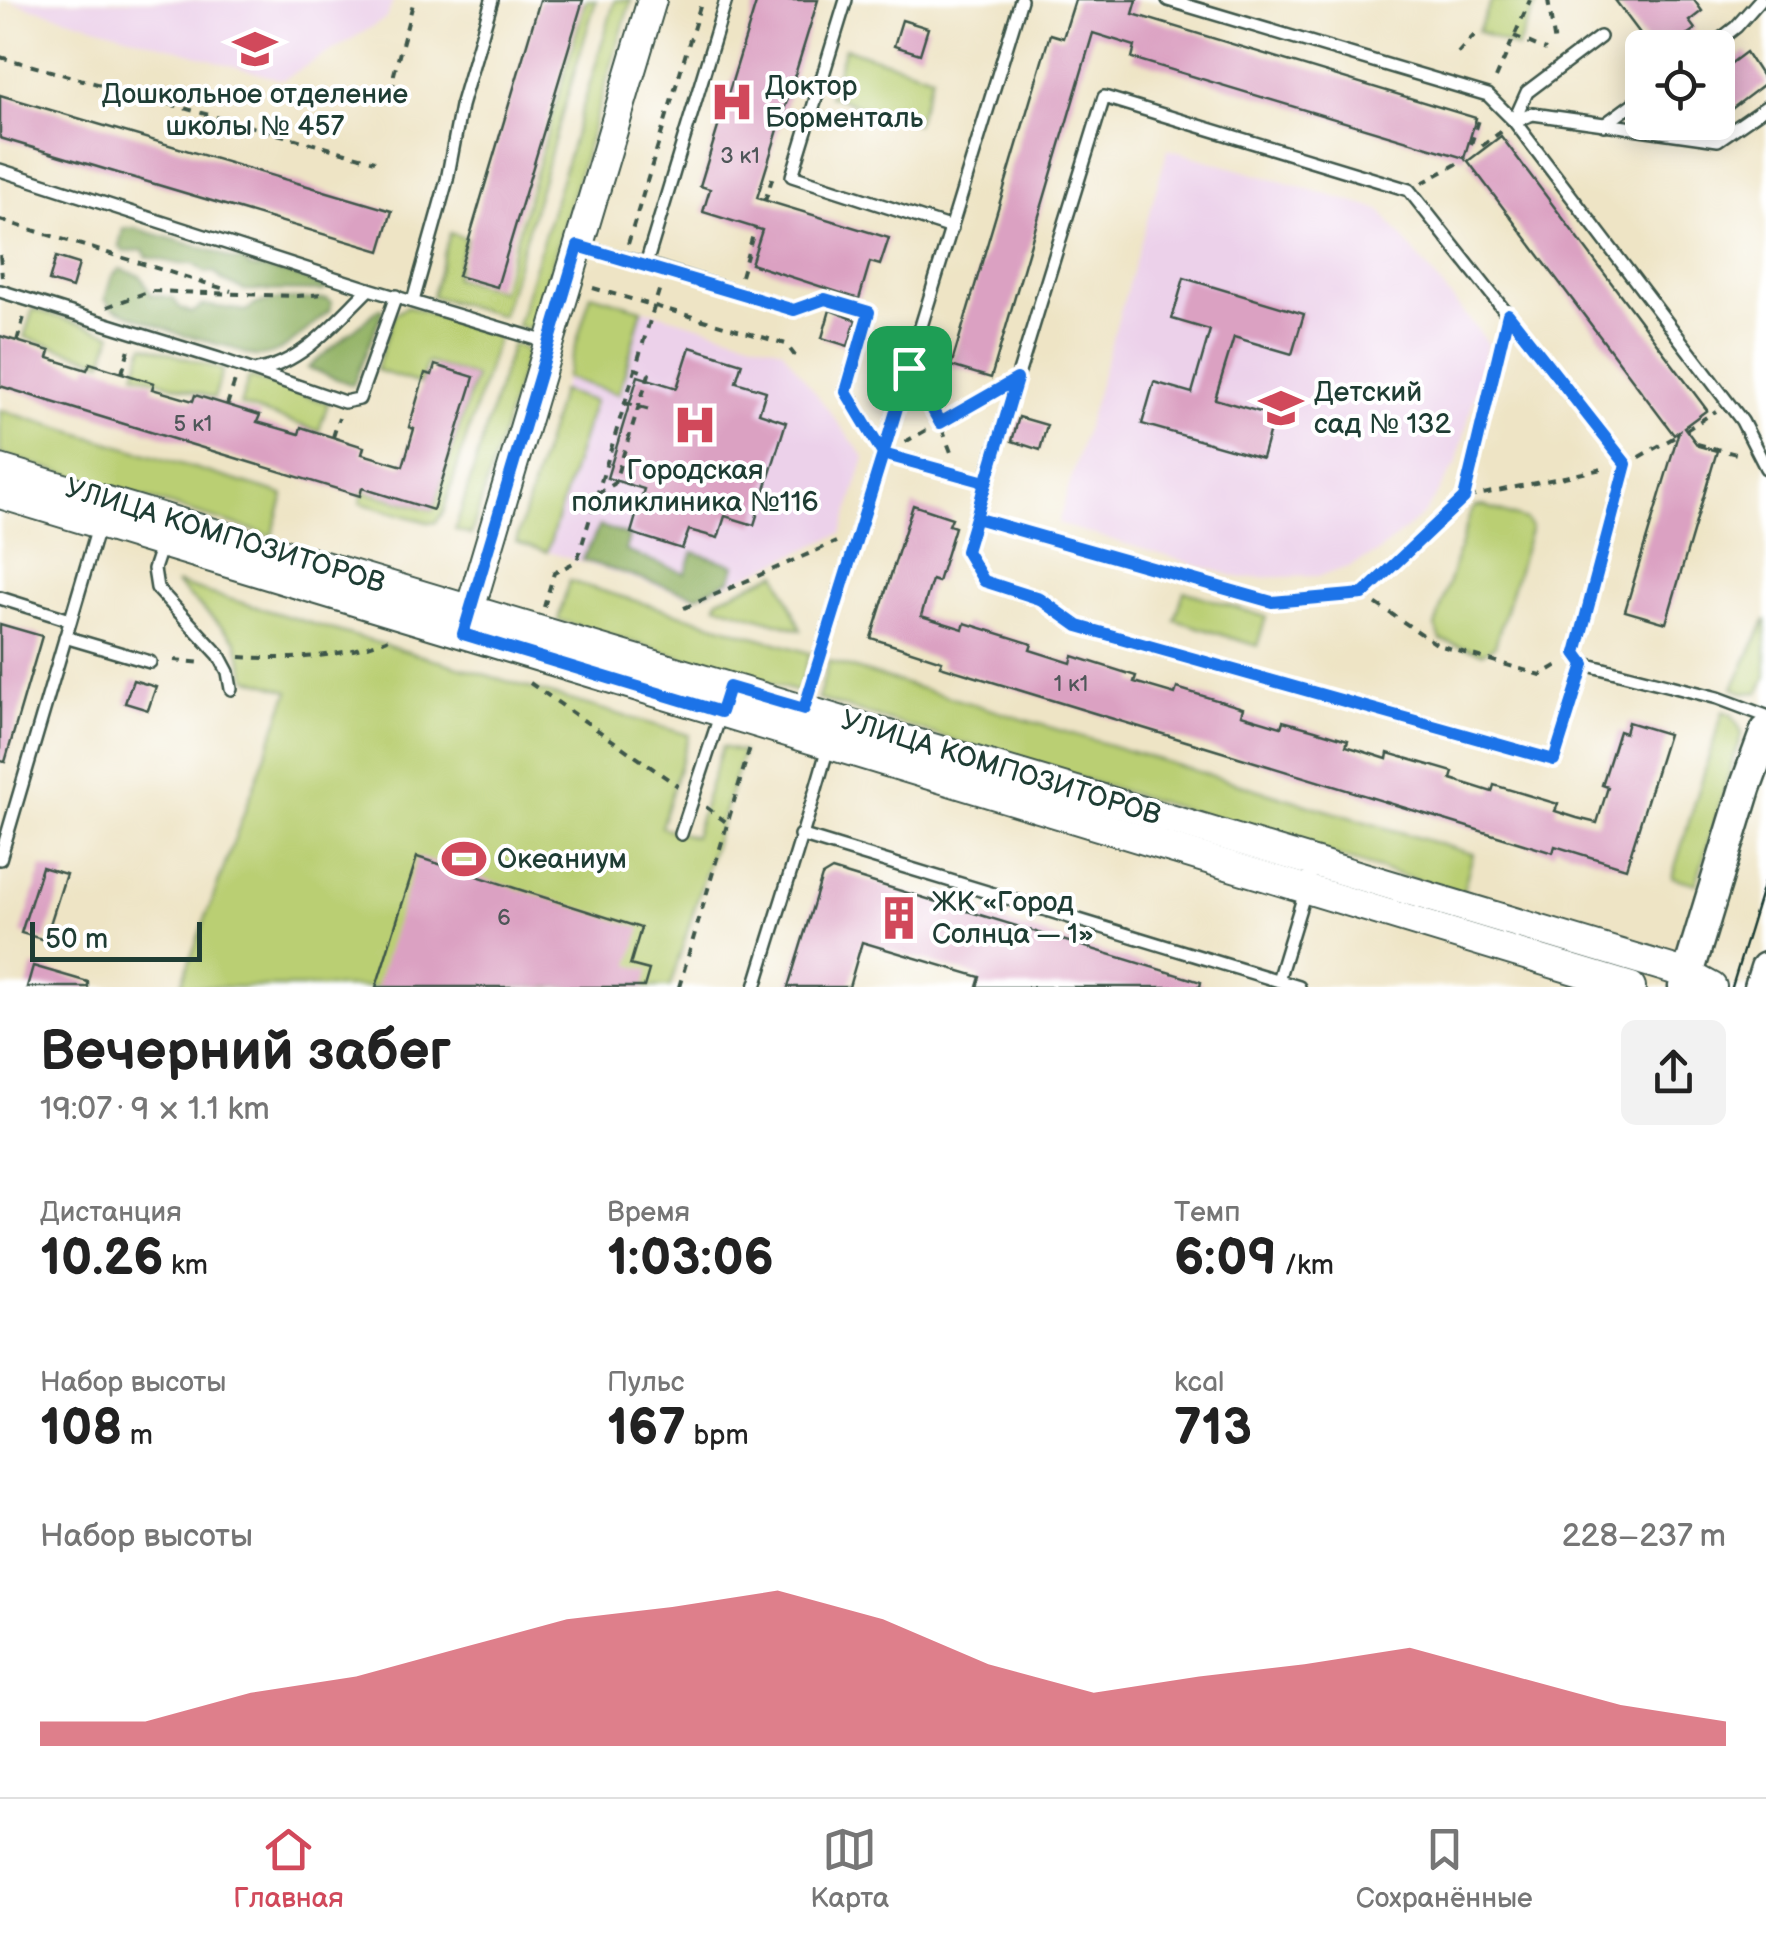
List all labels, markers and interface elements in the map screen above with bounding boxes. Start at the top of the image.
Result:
school or university icon: Дошкольное отделение школы № 457 [231,25,279,73]
map controls [1625,30,1735,140]
button: locate [1625,30,1735,140]
place label: Доктор Борменталь [765,70,924,135]
place label: Дошкольное отделение школы № 457 [102,78,408,143]
hospital icon: Доктор Борменталь [708,78,756,126]
house number: 3 к1 [720,143,760,170]
pin [867,326,952,411]
icon: arrive [882,341,937,396]
place label: Детский сад № 132 [1314,376,1452,441]
school or university icon: Детский сад № 132 [1257,384,1305,432]
hospital icon: Городская поликлиника №116 [671,401,719,449]
house number: 5 к1 [174,411,212,438]
place label: Городская поликлиника №116 [571,454,819,519]
street label: УЛИЦА КОМПОЗИТОРОВ [61,472,389,600]
house number: 1 к1 [1054,671,1088,698]
street label: УЛИЦА КОМПОЗИТОРОВ [837,704,1165,832]
sports icon: Океаниум [440,835,488,883]
place label: Океаниум [497,843,627,876]
place label: ЖК «Город Солнца — 1» [932,886,1094,951]
building icon: ЖК «Город Солнца — 1» [875,894,923,942]
house number: 6 [497,905,511,932]
scale bar [30,917,202,961]
text: 50 m [45,923,108,956]
text: Вечерний забег [40,1019,451,1086]
button: share [1621,1020,1726,1125]
text: 19:07 · 9 × 1.1 km [40,1090,270,1129]
text: Дистанция [40,1196,182,1229]
text: Время [607,1196,690,1229]
text: Темп [1174,1196,1241,1229]
text: 10.26 [40,1229,163,1289]
text: 1:03:06 [607,1229,774,1289]
text: 6:09 [1174,1229,1277,1289]
text: km [163,1249,208,1282]
text: /km [1277,1249,1334,1282]
text: Набор высоты [40,1366,226,1399]
text: Пульс [607,1366,684,1399]
text: kcal [1174,1366,1224,1399]
text: 108 [40,1399,122,1459]
text: 167 [607,1399,686,1459]
text: 713 [1174,1399,1252,1459]
text: m [122,1419,153,1452]
text: bpm [686,1419,749,1452]
text: Набор высоты [40,1517,253,1556]
text: 228–237 m [1562,1517,1726,1556]
tab: Главная [233,1822,344,1915]
tab: Карта [810,1822,889,1915]
tab: Сохранённые [1356,1822,1533,1915]

